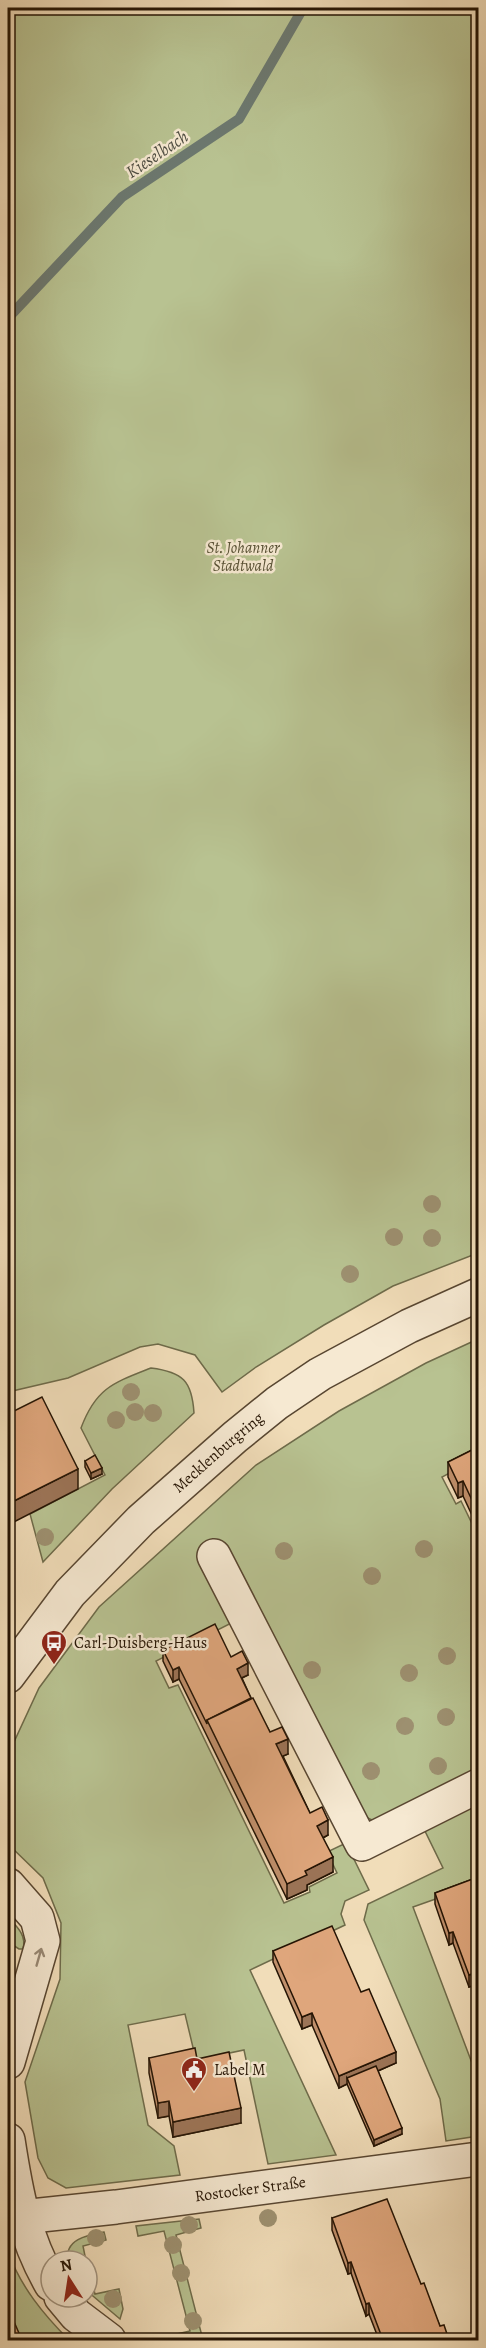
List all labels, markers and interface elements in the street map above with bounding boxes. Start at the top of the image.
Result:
water label: Kieselbach [121,124,193,184]
park label: St. Johanner Stadtwald [207,537,280,577]
street label: Mecklenburgring [168,1407,268,1498]
bus stop icon: Carl-Duisberg-Haus [39,1628,69,1666]
place label: Carl-Duisberg-Haus [74,1632,207,1654]
one-way arrow [34,1948,45,1967]
public building icon: Label M [179,2055,209,2093]
place label: Label M [214,2059,266,2081]
street label: Rostocker Straße [193,2171,307,2207]
north arrow [39,2249,99,2309]
text: N [58,2253,74,2277]

